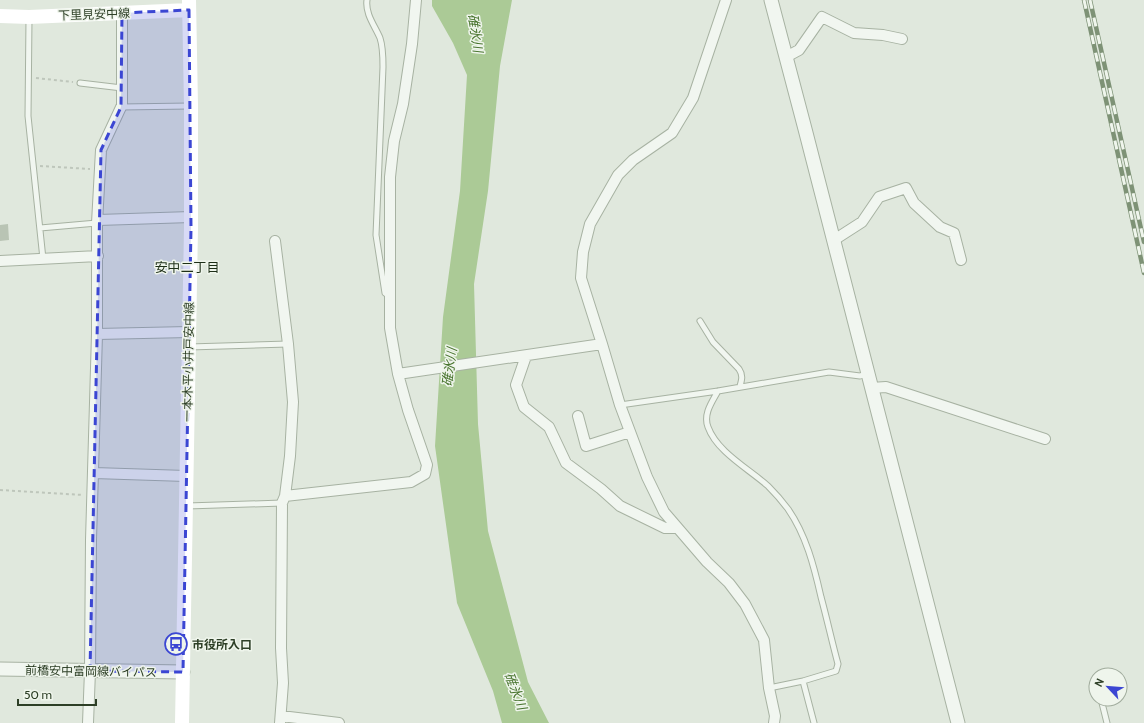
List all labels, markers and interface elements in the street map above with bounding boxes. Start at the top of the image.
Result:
street label: 下里見安中線 [58,5,130,23]
water label: 碓氷川 [465,13,487,55]
district label: 安中二丁目 [154,259,220,275]
street label: 一本木平小井戸安中線 [179,302,197,422]
water label: 碓氷川 [438,345,460,387]
bus stop icon: 市役所入口 [163,631,189,657]
place label: 市役所入口 [192,637,252,652]
street label: 前橋安中富岡線バイパス [25,662,157,680]
north arrow [1088,667,1128,707]
water label: 碓氷川 [502,670,531,714]
text: N [1091,676,1107,689]
scale bar [18,681,96,707]
text: 50 m [24,687,52,702]

